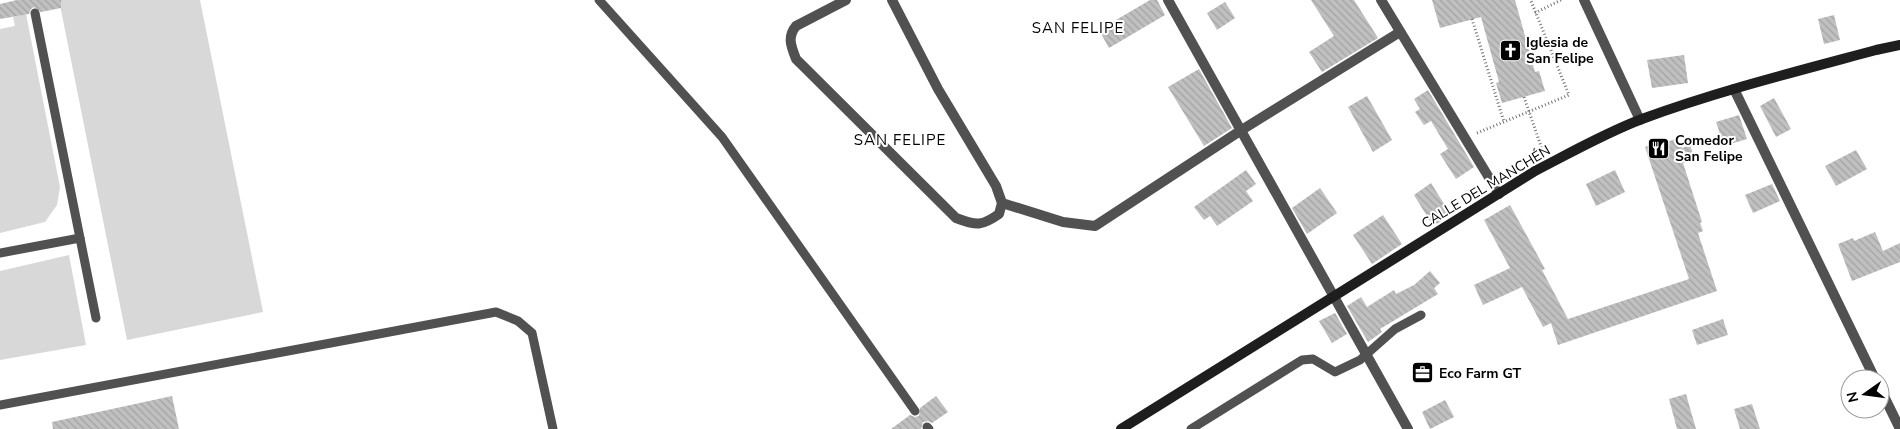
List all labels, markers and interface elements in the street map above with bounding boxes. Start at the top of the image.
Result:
district label: SAN FELIPE [1032,18,1124,38]
place label: Iglesia de San Felipe [1526,33,1594,68]
church icon: Iglesia de San Felipe [1498,38,1522,62]
district label: SAN FELIPE [854,130,946,150]
place label: Comedor San Felipe [1675,131,1743,166]
restaurant icon: Comedor San Felipe [1647,136,1671,160]
street label: CALLE DEL MANCHÉN [1418,141,1554,233]
office icon: Eco Farm GT [1411,361,1435,385]
place label: Eco Farm GT [1439,364,1522,383]
north arrow [1840,369,1890,419]
text: N [1842,390,1863,404]

